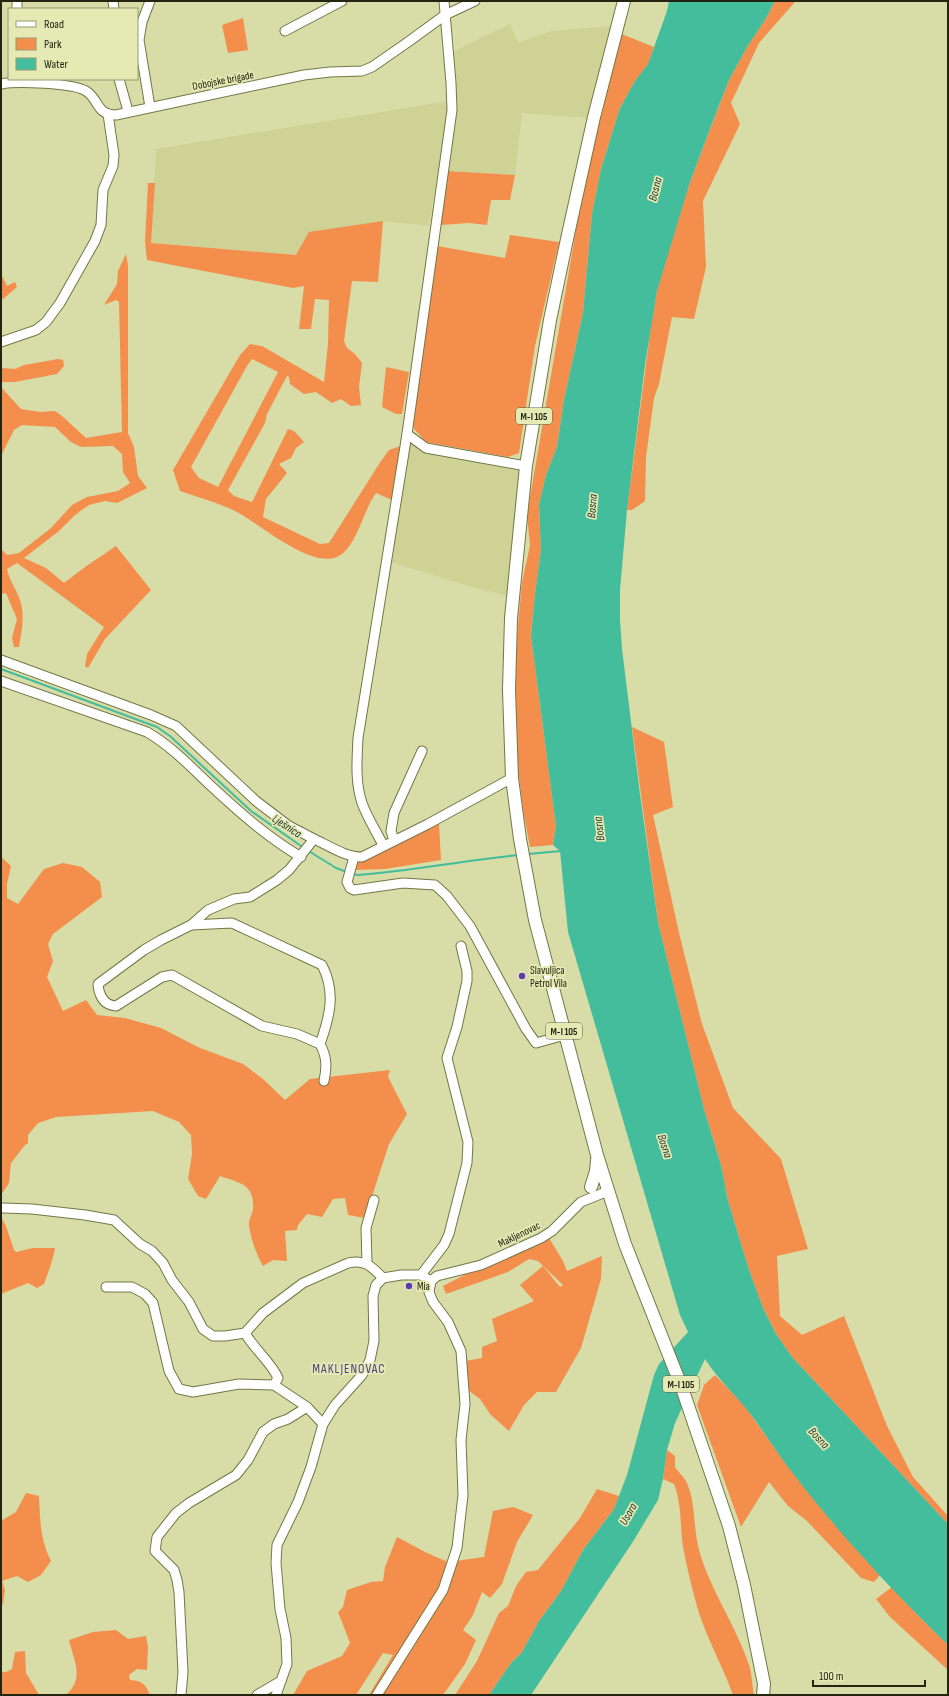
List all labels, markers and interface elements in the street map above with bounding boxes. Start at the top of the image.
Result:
legend [8,8,138,80]
text: Road [44,17,64,32]
text: Park [44,37,62,52]
text: Water [44,57,68,72]
street label: Dobojske brigade [191,68,255,93]
water label: Bosna [645,175,666,203]
road number: M-I 105 [516,408,552,424]
water label: Bosna [584,493,601,519]
water label: Lješnica [269,811,304,842]
water label: Bosna [591,816,608,842]
place label: Slavuljica Petrol Vila [530,964,567,990]
marker: Slavuljica Petrol Vila [517,971,527,981]
road number: M-I 105 [546,1023,582,1039]
water label: Bosna [654,1132,675,1160]
street label: Makljenovac [496,1219,543,1250]
place label: Mia [417,1280,430,1293]
marker: Mia [404,1281,414,1291]
district label: MAKLJENOVAC [312,1361,386,1377]
road number: M-I 105 [663,1376,699,1392]
water label: Bosna [805,1424,832,1452]
water label: Usora [616,1500,641,1528]
scale bar [813,1662,925,1688]
text: 100 m [819,1669,844,1684]

